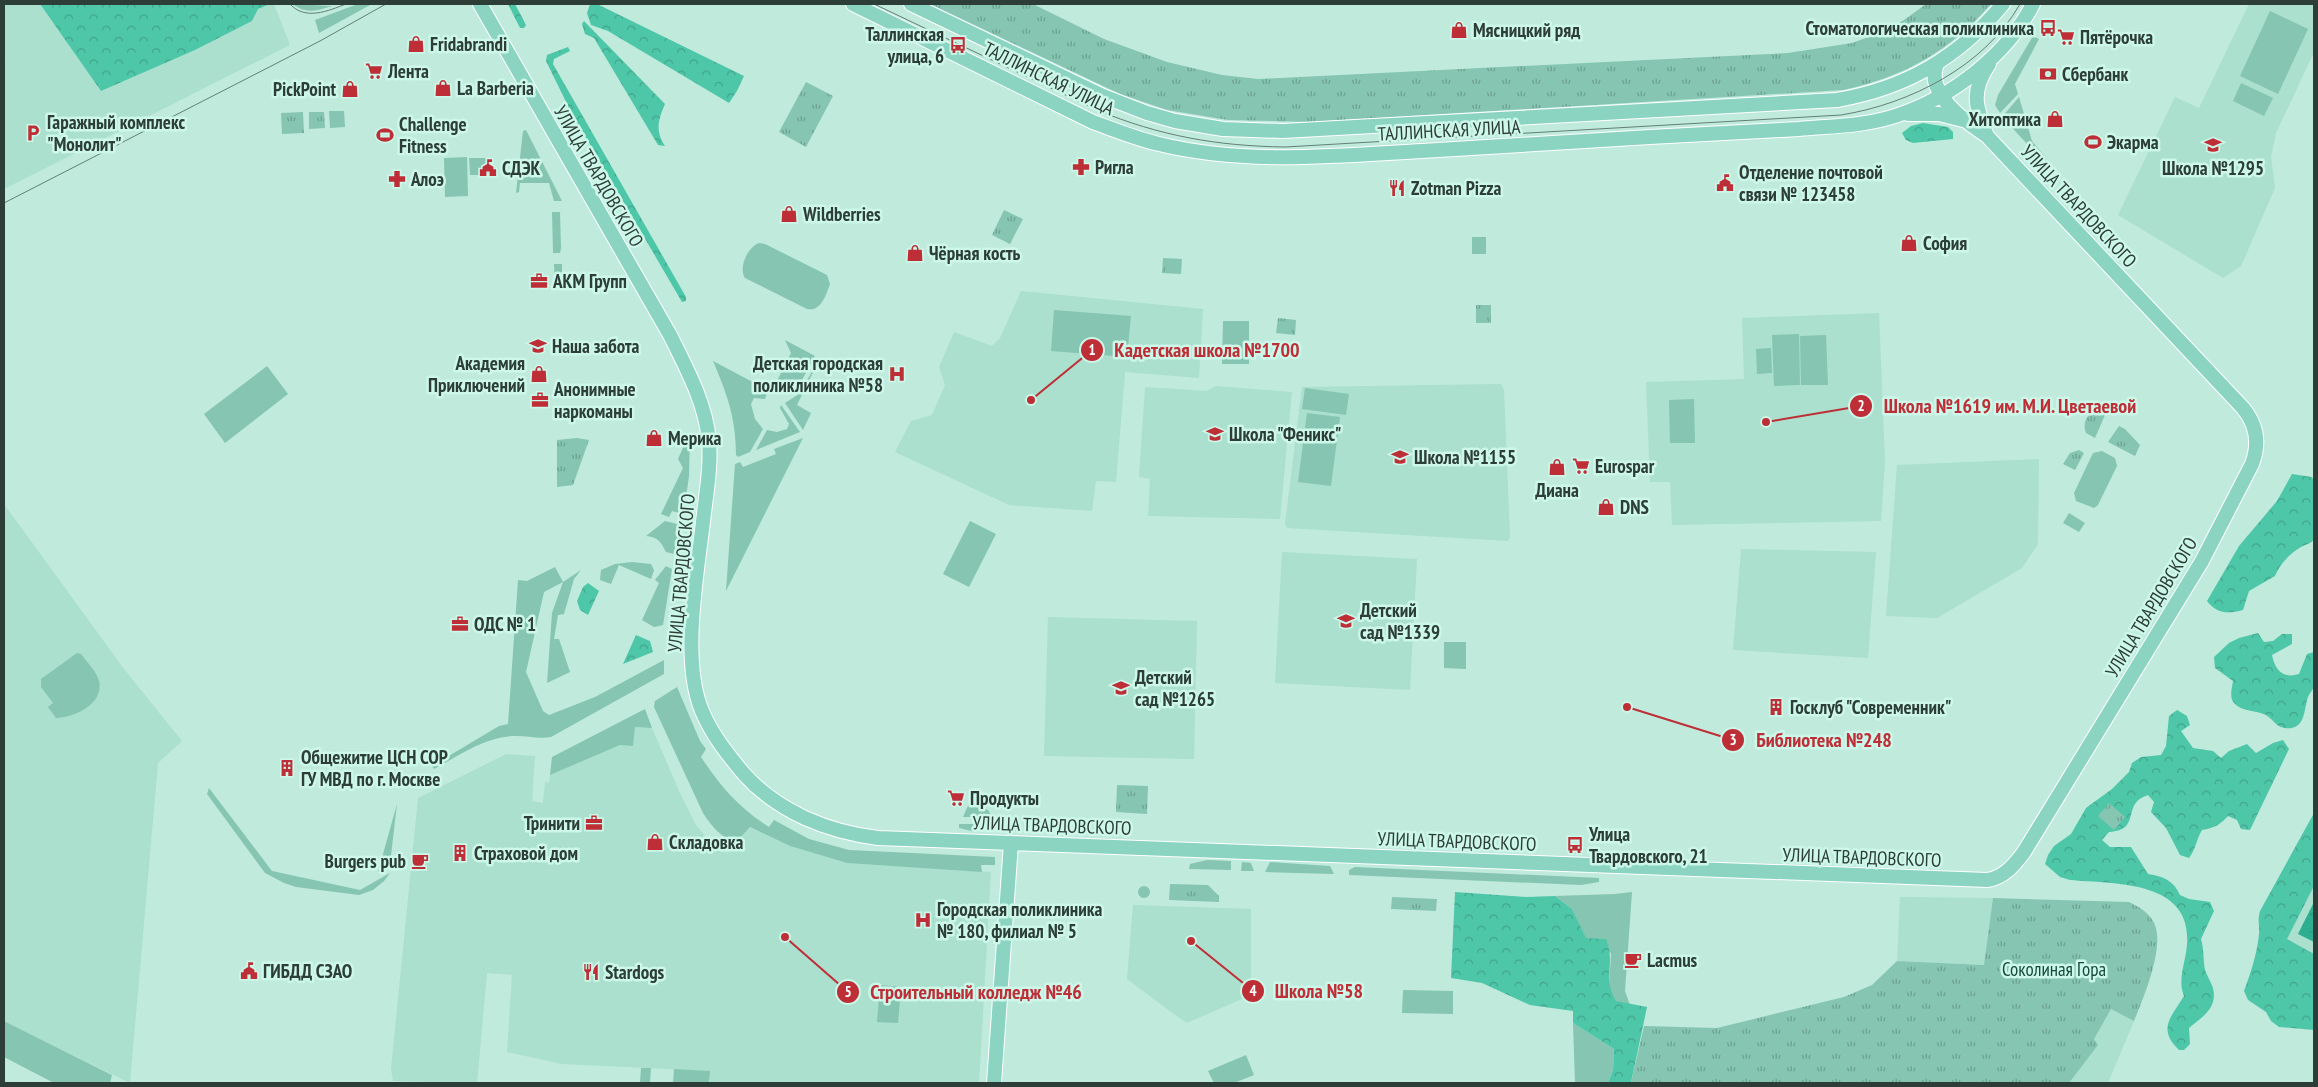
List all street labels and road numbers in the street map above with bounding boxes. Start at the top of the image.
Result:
street label: ТАЛЛИНСКАЯ УЛИЦА [979,36,1119,120]
street label: УЛИЦА ТВАРДОВСКОГО [549,101,649,251]
street label: ТАЛЛИНСКАЯ УЛИЦА [1377,114,1521,146]
street label: УЛИЦА ТВАРДОВСКОГО [2016,140,2142,272]
street label: УЛИЦА ТВАРДОВСКОГО [662,493,700,653]
street label: УЛИЦА ТВАРДОВСКОГО [2100,533,2202,681]
street label: УЛИЦА ТВАРДОВСКОГО [972,810,1132,840]
street label: УЛИЦА ТВАРДОВСКОГО [1377,826,1537,856]
street label: УЛИЦА ТВАРДОВСКОГО [1782,842,1942,872]

